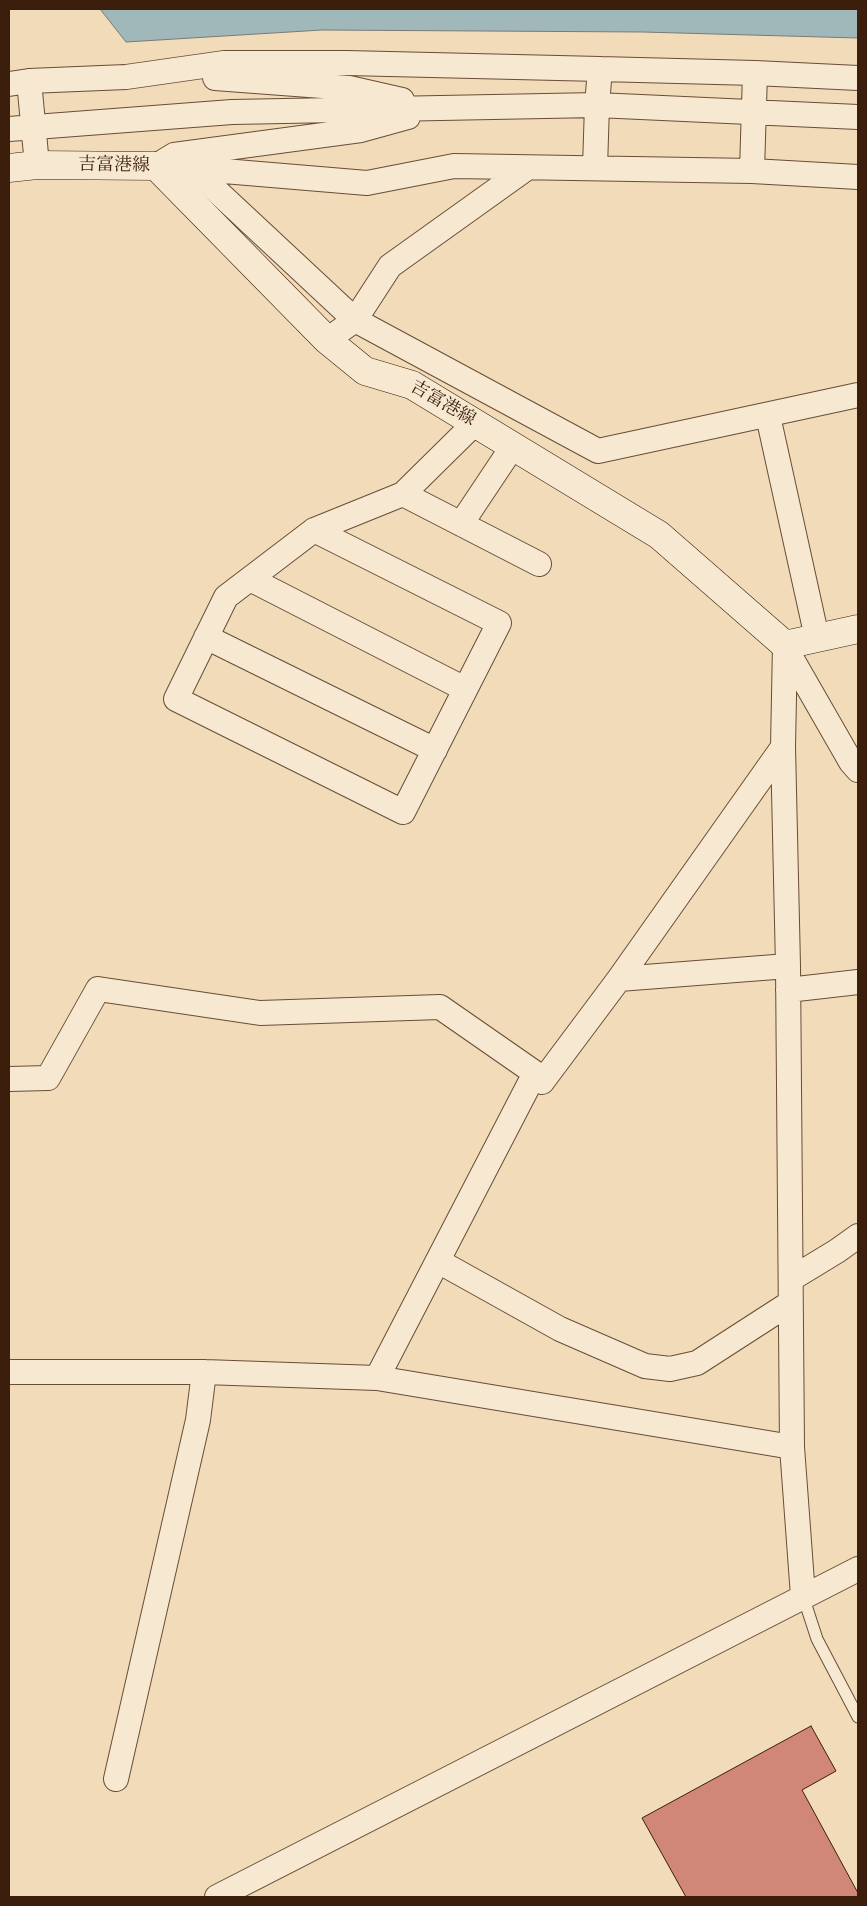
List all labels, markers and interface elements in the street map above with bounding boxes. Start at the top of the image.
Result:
street label: 吉富港線 [78,156,150,178]
street label: 吉富港線 [405,378,479,432]

